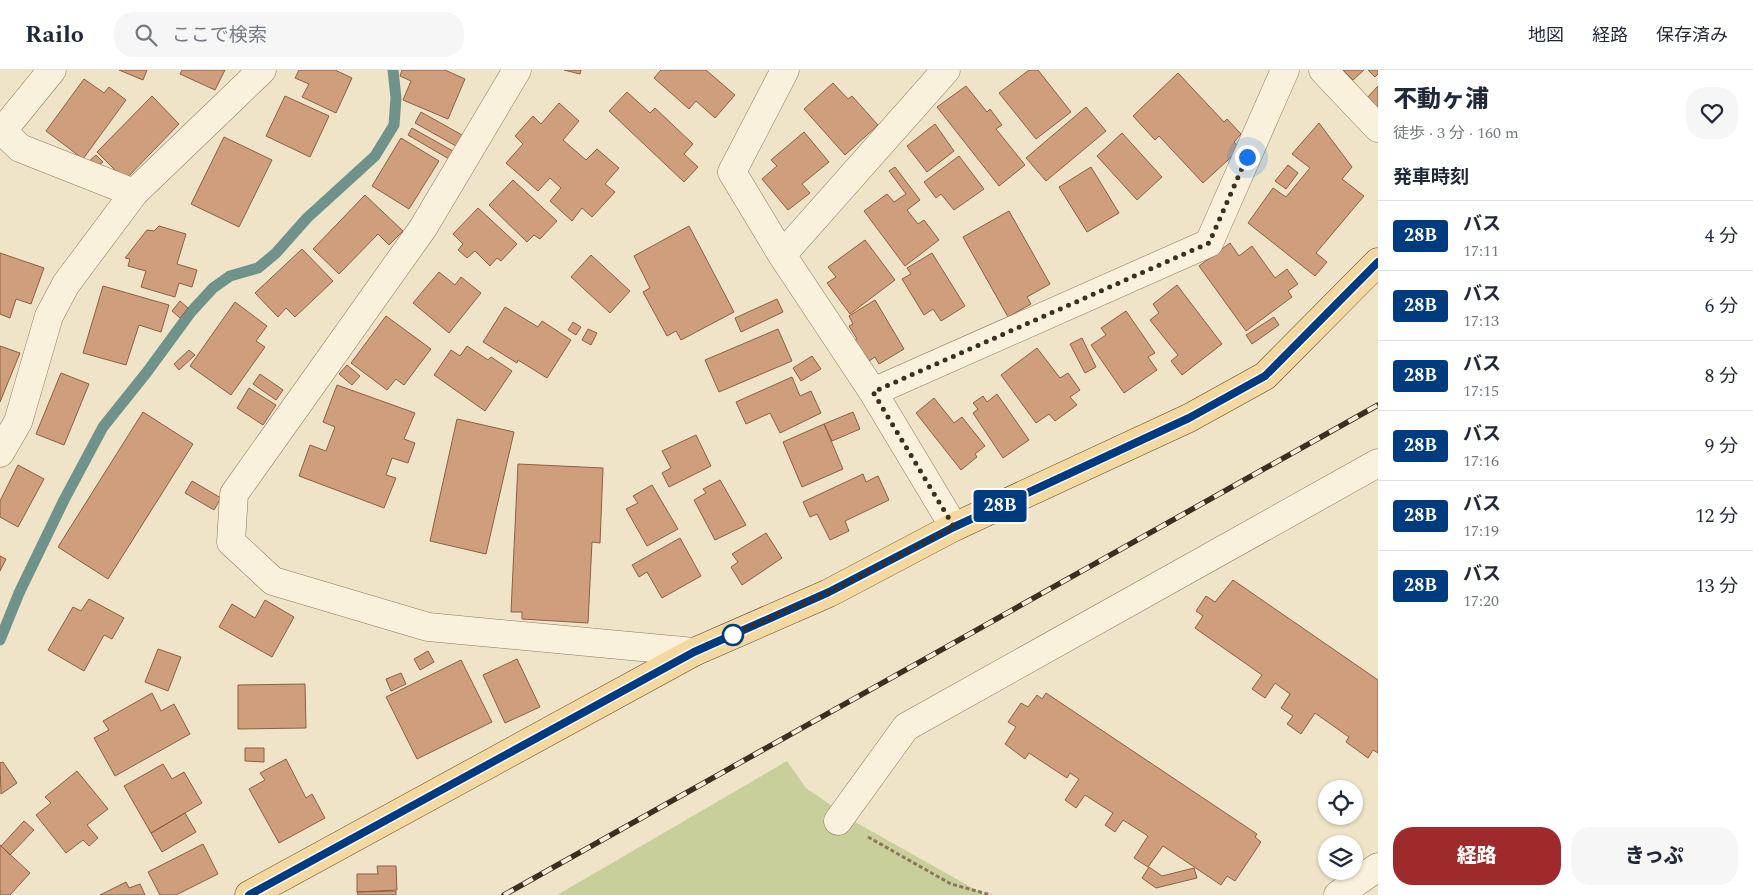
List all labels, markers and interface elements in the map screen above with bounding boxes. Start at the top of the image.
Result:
search box [114,12,464,57]
text: Railo [25,17,84,53]
icon: search [132,21,160,49]
text: ここで検索 [172,21,267,50]
text: 地図 [1528,22,1564,49]
text: 経路 [1592,22,1628,49]
text: 保存済み [1656,22,1728,49]
text: 不動ヶ浦 [1393,82,1489,118]
button: heart [1686,87,1738,139]
text: 徒歩 · 3 分 · 160 m [1393,121,1519,145]
your location [1235,145,1260,170]
text: 発車時刻 [1393,163,1469,192]
text: バス [1463,210,1501,239]
text: 28B [1404,222,1437,249]
text: 4 分 [1705,222,1738,251]
text: 17:11 [1463,239,1499,263]
text: バス [1463,280,1501,309]
text: 28B [1404,292,1437,319]
text: 6 分 [1705,292,1738,321]
text: 17:13 [1463,309,1499,333]
text: バス [1463,350,1501,379]
text: 28B [1404,362,1437,389]
text: 8 分 [1705,362,1738,391]
text: 17:15 [1463,379,1499,403]
text: バス [1463,420,1501,449]
text: 28B [1404,432,1437,459]
text: 9 分 [1705,432,1738,461]
text: 17:16 [1463,449,1499,473]
line badge: 28B [971,490,1029,522]
text: バス [1463,490,1501,519]
text: 28B [984,492,1016,519]
text: 28B [1404,502,1437,529]
text: 12 分 [1695,502,1738,531]
text: 17:19 [1463,519,1499,543]
text: バス [1463,560,1501,589]
text: 28B [1404,572,1437,599]
text: 13 分 [1695,572,1738,601]
text: 17:20 [1463,589,1499,613]
unlabelled marker [722,624,744,646]
map controls [1318,780,1363,880]
button: locate [1318,780,1363,825]
button: 経路 [1393,827,1561,885]
button: きっぷ [1571,827,1738,885]
button: layers [1318,835,1363,880]

